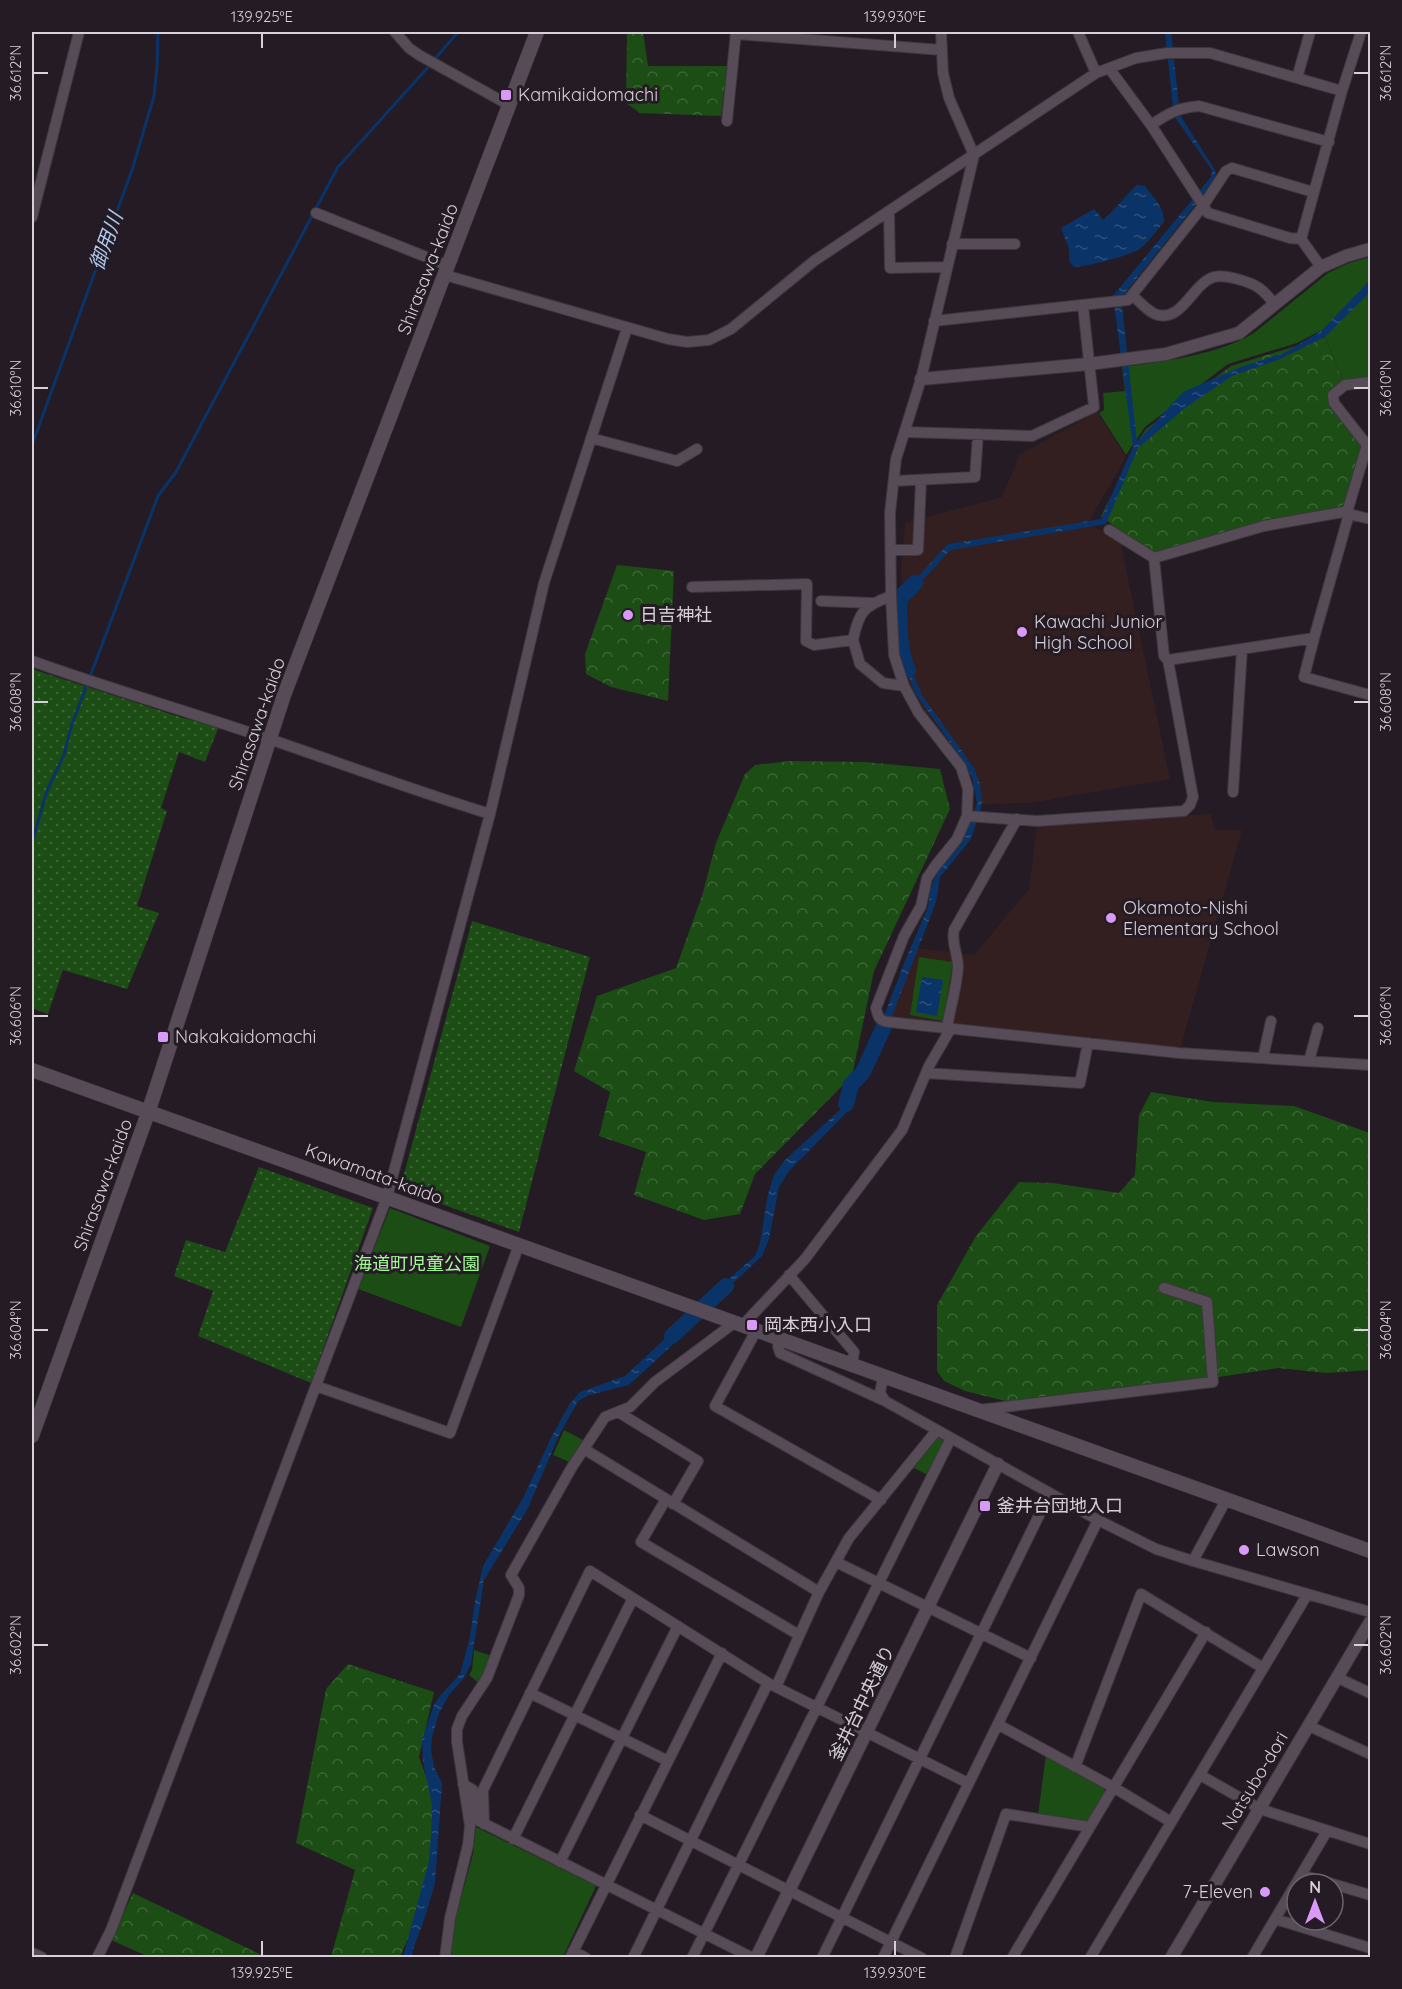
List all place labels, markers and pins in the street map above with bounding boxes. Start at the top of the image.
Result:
place label: Kamikaidomachi [518,83,658,106]
marker: Kamikaidomachi [499,88,513,102]
place label: 日吉神社 [640,603,712,626]
marker: 日吉神社 [621,608,635,622]
place label: Kawachi Junior High School [1034,610,1162,654]
marker: Kawachi Junior High School [1015,625,1029,639]
place label: Okamoto-Nishi Elementary School [1123,896,1279,940]
marker: Okamoto-Nishi Elementary School [1104,911,1118,925]
place label: Nakakaidomachi [175,1025,316,1048]
marker: Nakakaidomachi [156,1030,170,1044]
place label: 岡本西小入口 [764,1313,872,1336]
marker: 岡本西小入口 [745,1318,759,1332]
place label: 釜井台団地入口 [997,1494,1123,1517]
marker: 釜井台団地入口 [978,1499,992,1513]
place label: Lawson [1256,1538,1320,1561]
marker: Lawson [1237,1543,1251,1557]
place label: 7-Eleven [1182,1880,1253,1903]
marker: 7-Eleven [1258,1885,1272,1899]

